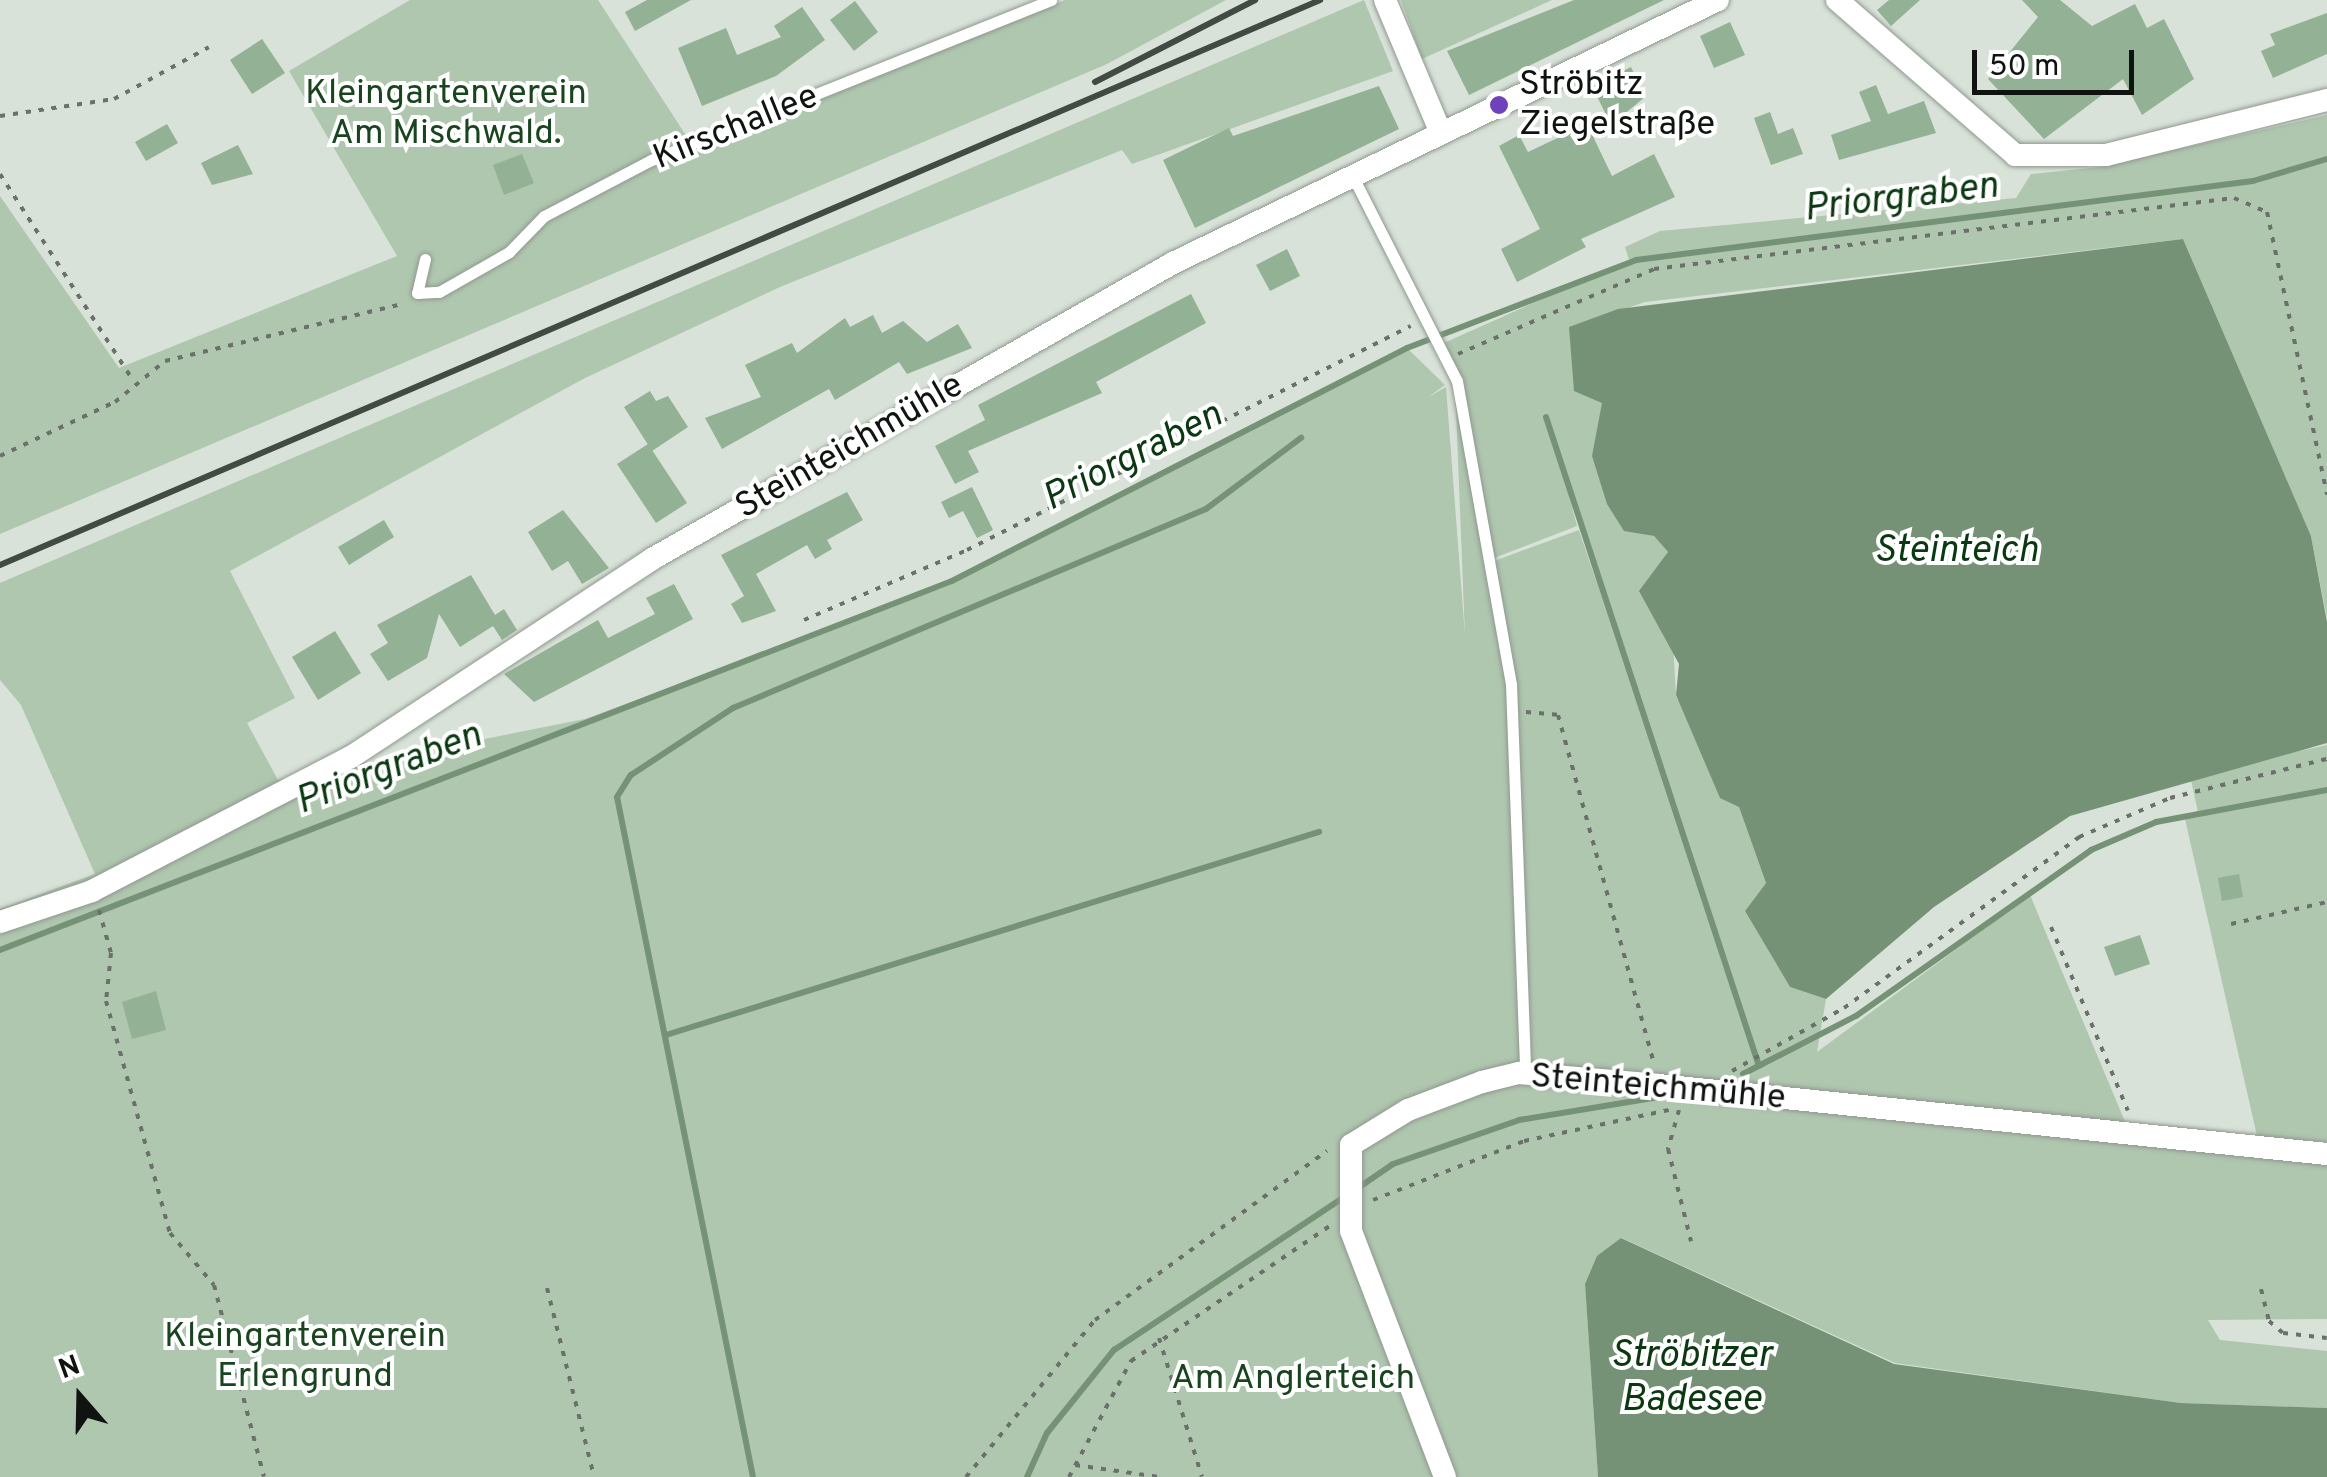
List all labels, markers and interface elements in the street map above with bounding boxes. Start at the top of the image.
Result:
scale bar [1977,30,2140,92]
text: 50 m [1989,49,2059,86]
place label: Ströbitz Ziegelstraße [1519,64,1715,146]
park label: Kleingartenverein Am Mischwald. [305,73,587,155]
street label: Kirschallee [648,76,824,180]
marker: Ströbitz Ziegelstraße [1488,94,1510,116]
water label: Priorgraben [1801,164,2001,234]
street label: Steinteichmühle [729,365,971,529]
water label: Priorgraben [1036,393,1230,523]
water label: Steinteich [1874,529,2038,575]
water label: Priorgraben [290,714,488,826]
street label: Steinteichmühle [1529,1056,1787,1120]
park label: Kleingartenverein Erlengrund [164,1316,446,1398]
water label: Ströbitzer Badesee [1610,1334,1772,1424]
north arrow [30,1347,130,1447]
text: N [54,1348,85,1389]
park label: Am Anglerteich [1170,1358,1416,1400]

